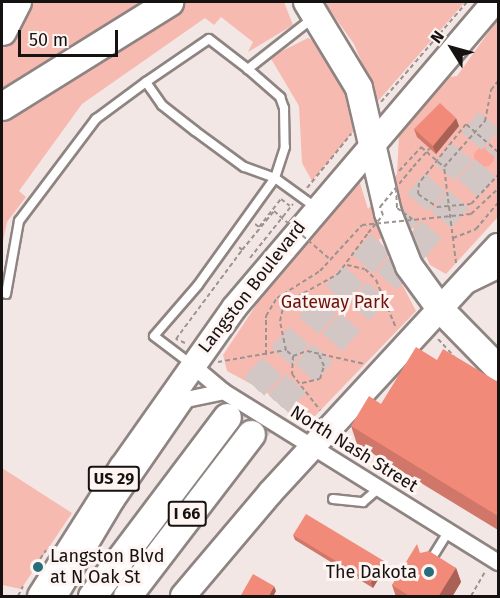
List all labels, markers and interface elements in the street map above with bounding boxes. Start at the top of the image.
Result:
scale bar [21,18,122,56]
north arrow [422,18,482,78]
text: N [426,27,448,47]
text: 50 m [29,29,68,51]
street label: Langston Boulevard [194,217,310,357]
park label: Gateway Park [281,291,389,313]
street label: North Nash Street [286,401,422,497]
road number: US 29 [87,466,141,492]
road number: I 66 [168,501,207,527]
place label: Langston Blvd at N Oak St [50,546,164,588]
marker: Langston Blvd at N Oak St [31,560,45,574]
place label: The Dakota [326,561,417,583]
marker: The Dakota [422,565,436,579]

